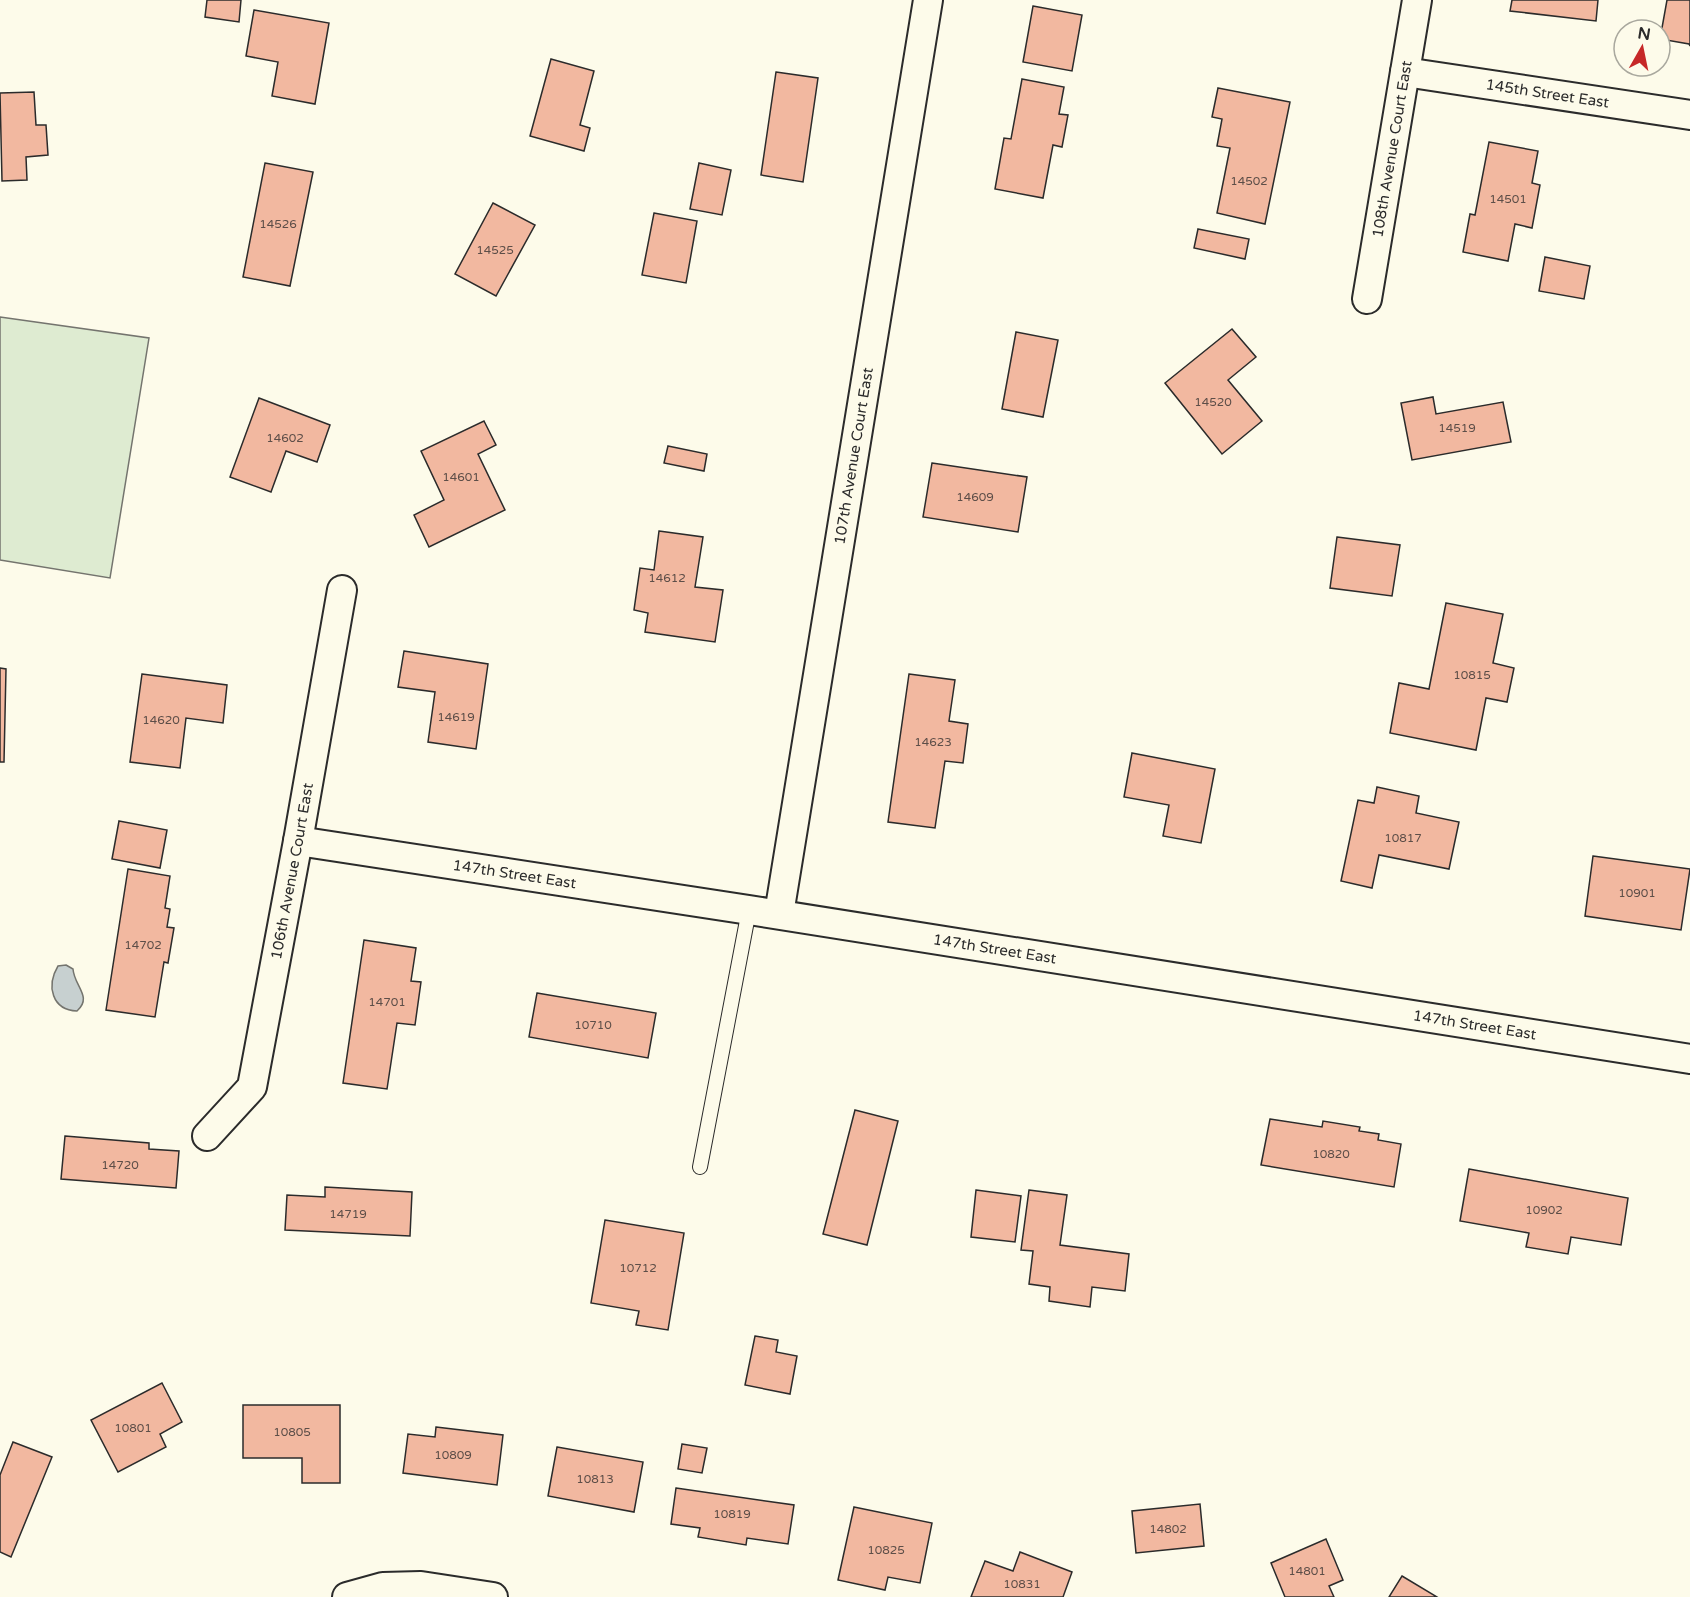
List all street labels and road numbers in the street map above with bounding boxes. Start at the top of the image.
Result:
street label: 108th Avenue Court East [1368,59,1416,239]
street label: 145th Street East [1484,75,1611,112]
street label: 107th Avenue Court East [830,366,877,546]
street label: 106th Avenue Court East [267,781,317,961]
street label: 147th Street East [452,856,578,892]
street label: 147th Street East [932,930,1058,968]
street label: 147th Street East [1412,1006,1538,1044]

